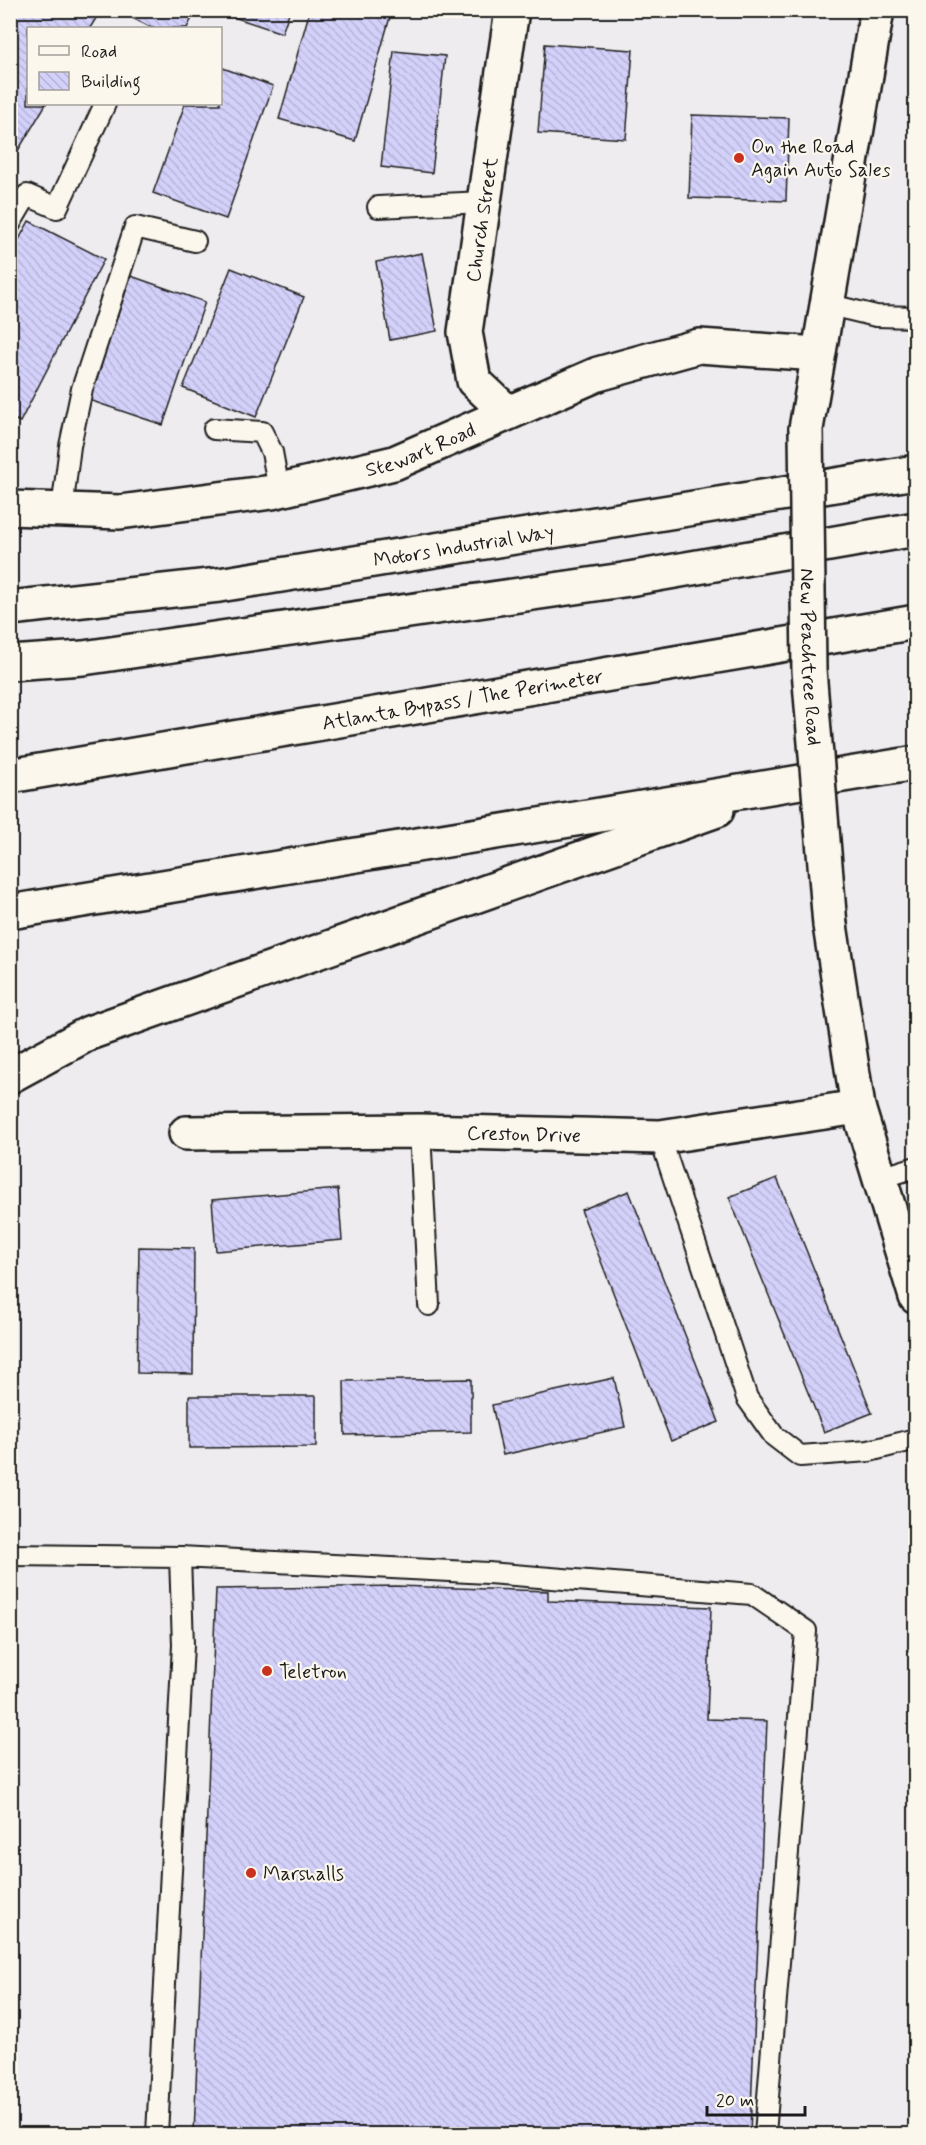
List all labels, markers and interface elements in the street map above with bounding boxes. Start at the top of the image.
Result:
legend [27,27,222,105]
text: Road [81,40,117,64]
text: Building [81,70,141,96]
place label: On the Road Again Auto Sales [751,134,891,184]
marker: On the Road Again Auto Sales [732,151,746,165]
street label: Church Street [460,155,505,284]
street label: Stewart Road [363,417,480,484]
street label: Motors Industrial Way [372,519,556,575]
street label: New Peachtree Road [793,568,827,747]
street label: Atlanta Bypass / The Perimeter [320,663,605,738]
street label: Creston Drive [467,1120,581,1150]
place label: Teletron [279,1659,347,1686]
marker: Teletron [260,1664,274,1678]
place label: Marshalls [263,1861,344,1888]
marker: Marshalls [244,1866,258,1880]
scale bar [707,2079,804,2117]
text: 20 m [716,2089,754,2113]

